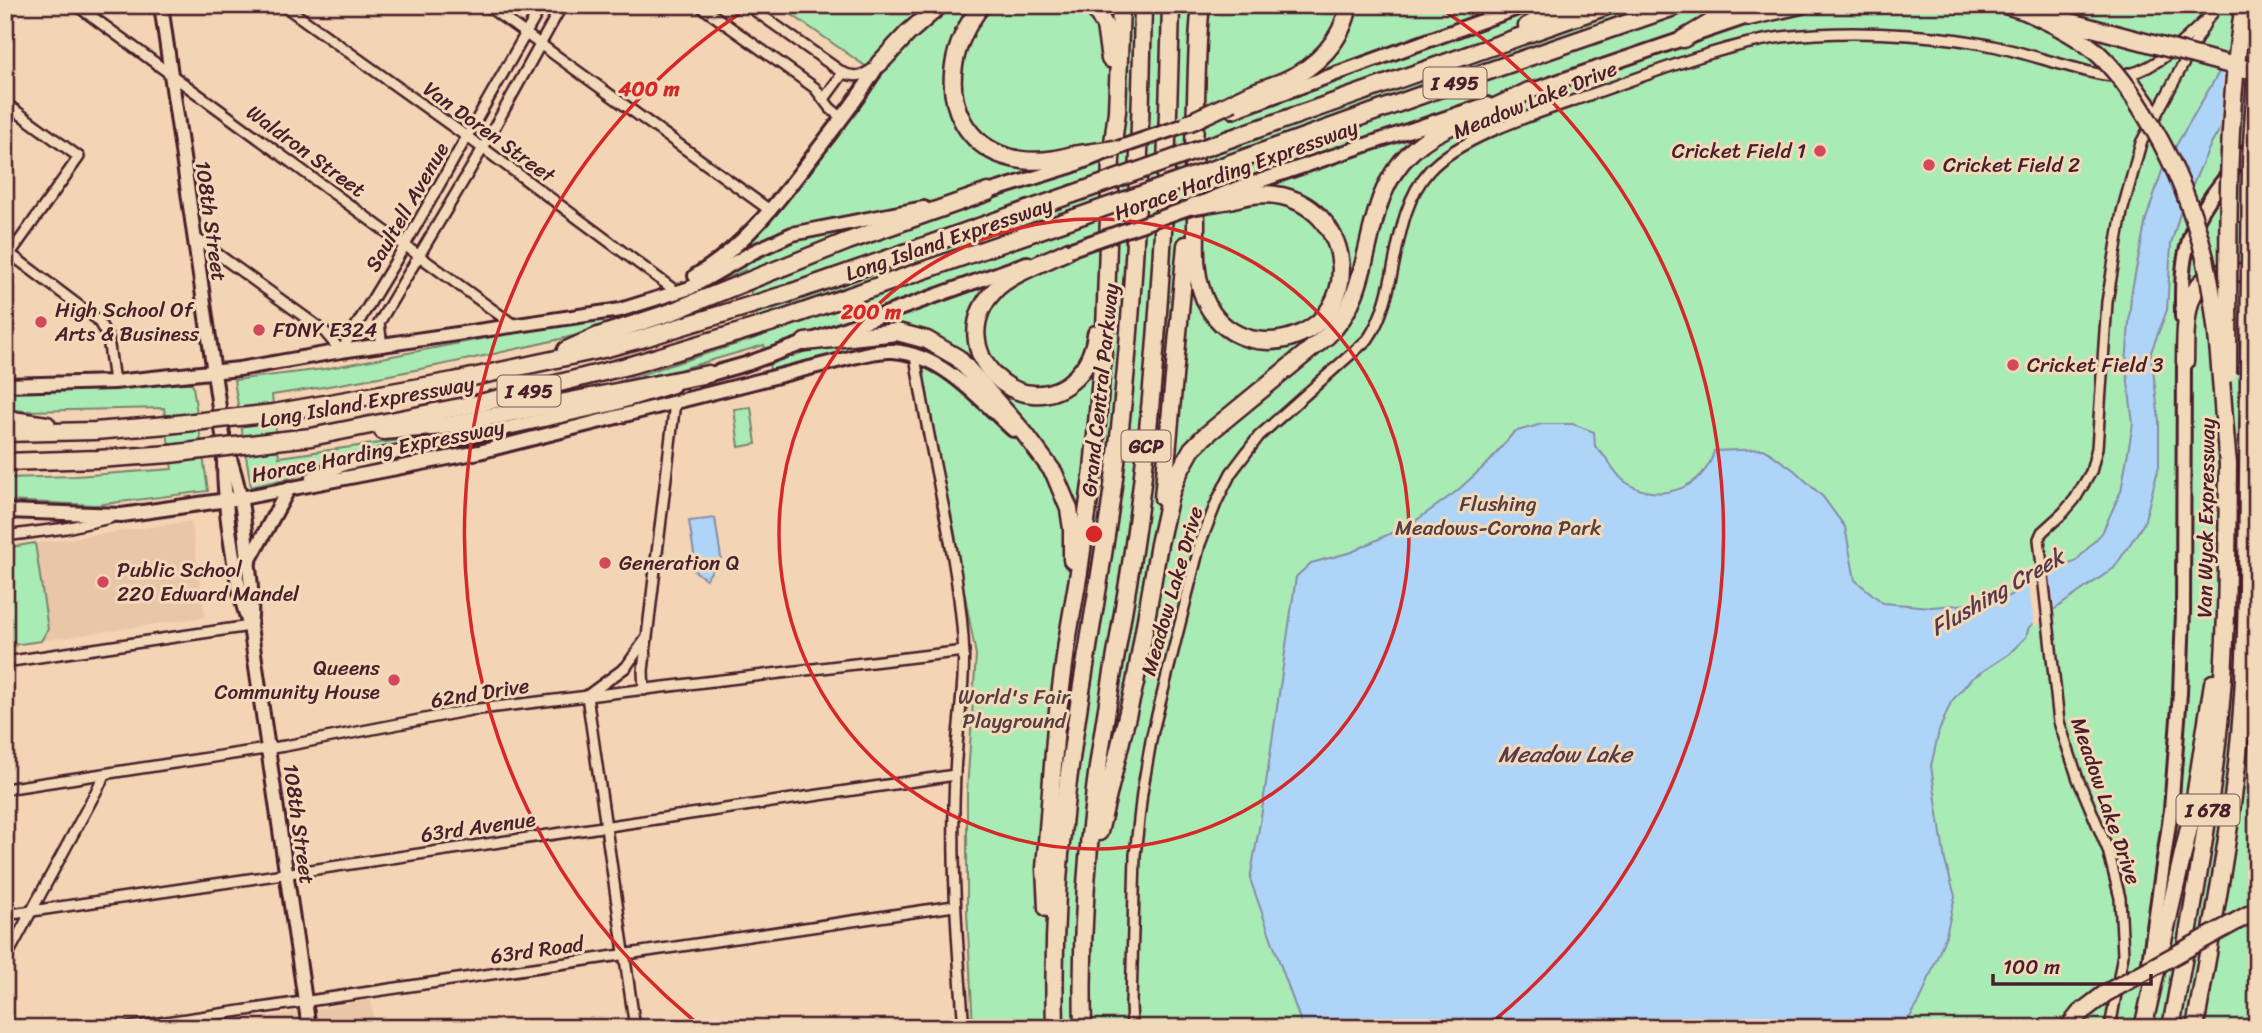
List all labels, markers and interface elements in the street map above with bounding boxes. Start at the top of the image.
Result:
street label: Meadow Lake Drive [1447,50,1623,150]
road number: I 495 [1424,68,1486,99]
text: 400 m [617,70,680,108]
street label: Van Doren Street [415,71,565,194]
street label: Waldron Street [238,94,374,208]
street label: Horace Harding Expressway [1109,108,1363,232]
place label: Cricket Field 1 [1672,132,1806,170]
street label: Saultell Avenue [354,135,460,279]
marker: Cricket Field 1 [1812,143,1828,159]
place label: Cricket Field 2 [1943,146,2080,184]
marker: Cricket Field 2 [1921,157,1937,173]
street label: 108th Street [184,158,238,284]
street label: Long Island Expressway [840,186,1058,292]
street label: Grand Central Parkway [1070,281,1130,498]
place label: High School Of Arts & Business [54,291,199,353]
text: 200 m [840,293,902,331]
place label: FDNY E324 [273,311,377,349]
marker: High School Of Arts & Business [33,314,49,330]
marker: FDNY E324 [251,322,267,338]
place label: Cricket Field 3 [2027,346,2164,384]
marker: Cricket Field 3 [2005,357,2021,373]
street label: Long Island Expressway [257,364,477,440]
road number: I 495 [498,376,560,406]
street label: Horace Harding Expressway [248,408,508,494]
street label: Van Wyck Expressway [2185,418,2227,618]
road number: GCP [1122,430,1170,462]
park label: Flushing Meadows-Corona Park [1395,485,1602,547]
street label: Meadow Lake Drive [1130,501,1214,680]
centre of rings [1082,522,1106,546]
water label: Flushing Creek [1922,536,2075,648]
place label: Generation Q [619,544,739,582]
place label: Public School 220 Edward Mandel [117,551,300,613]
marker: Generation Q [597,555,613,571]
marker: Public School 220 Edward Mandel [95,574,111,590]
place label: Queens Community House [214,649,380,711]
street label: 62nd Drive [428,666,532,720]
marker: Queens Community House [386,672,402,688]
park label: World's Fair Playground [958,678,1071,740]
street label: Meadow Lake Drive [2060,712,2153,890]
water label: Meadow Lake [1498,734,1634,775]
street label: 108th Street [272,761,326,887]
road number: I 678 [2176,794,2240,825]
street label: 63rd Avenue [418,800,538,854]
street label: 63rd Road [488,924,588,975]
scale bar [1993,942,2150,986]
text: 100 m [2003,948,2060,986]

